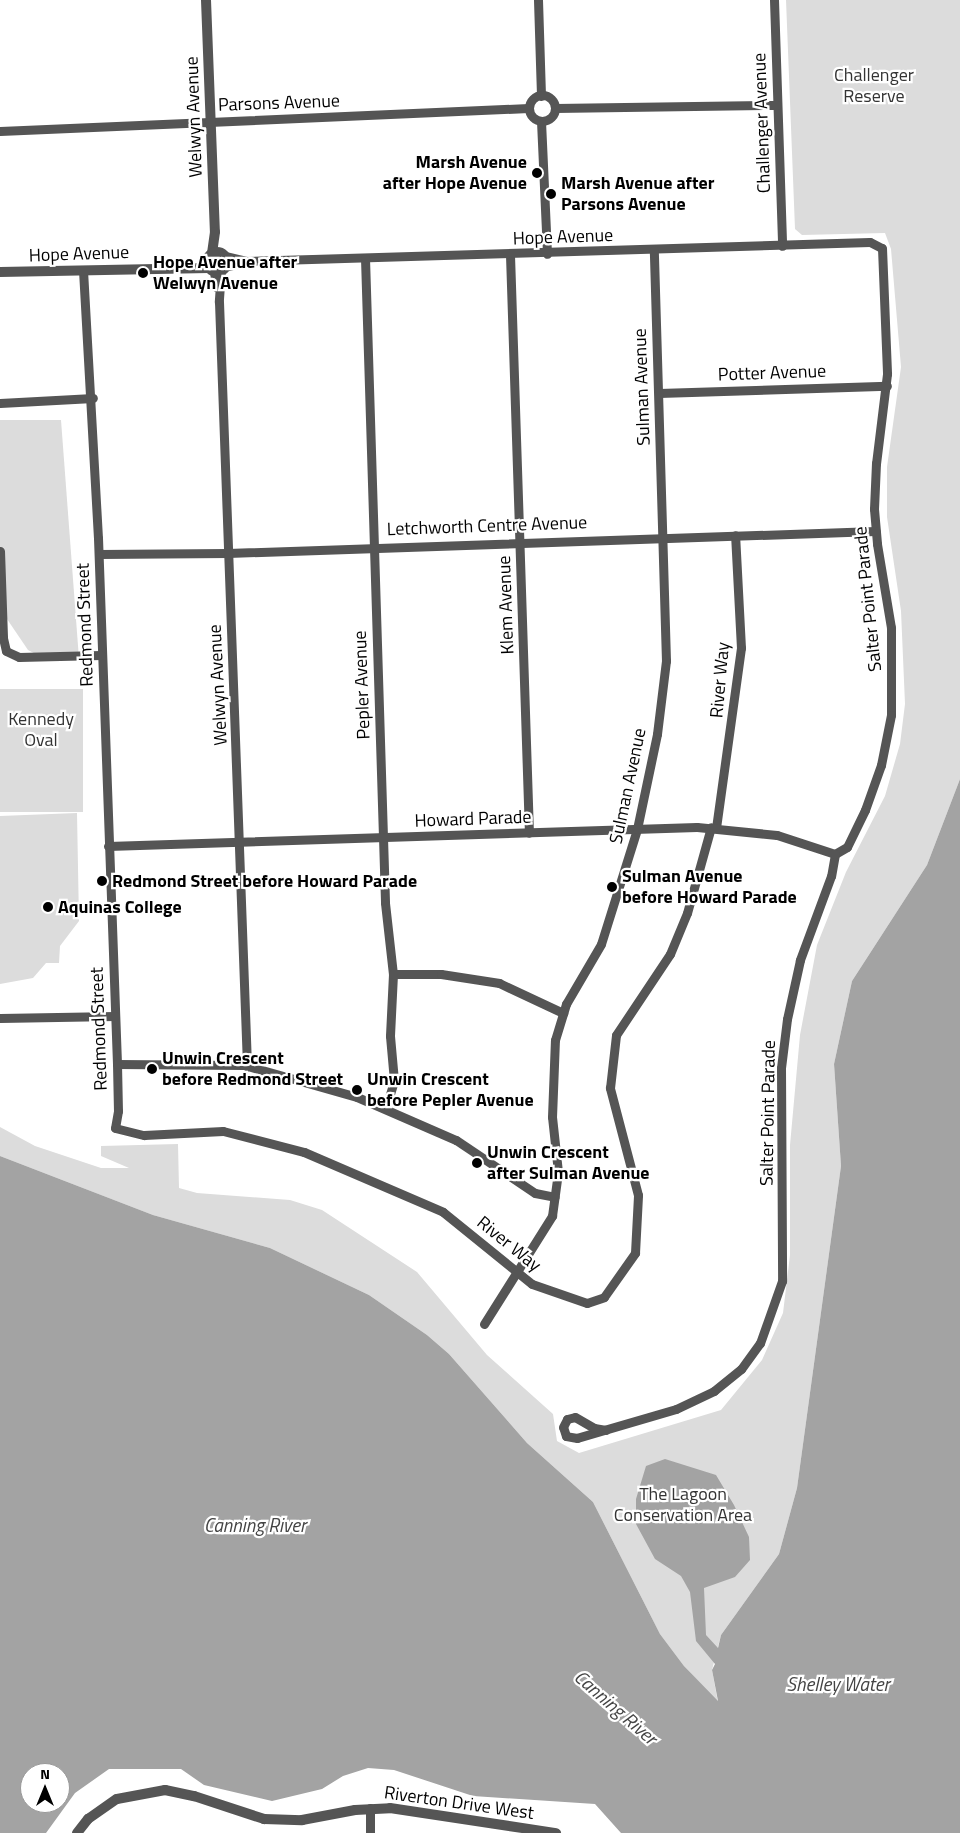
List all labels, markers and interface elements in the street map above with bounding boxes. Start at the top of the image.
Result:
street label: Challenger Avenue [749,52,775,194]
street label: Welwyn Avenue [181,56,207,178]
park label: Challenger Reserve [834,65,914,108]
street label: Parsons Avenue [218,90,340,116]
place label: Marsh Avenue after Hope Avenue [383,152,527,194]
marker: Marsh Avenue after Hope Avenue [531,167,543,179]
place label: Marsh Avenue after Parsons Avenue [561,173,714,215]
marker: Marsh Avenue after Parsons Avenue [545,188,557,200]
street label: Hope Avenue [512,224,614,250]
street label: Hope Avenue [28,241,130,267]
place label: Hope Avenue after Welwyn Avenue [153,252,297,294]
marker: Hope Avenue after Welwyn Avenue [137,267,149,279]
street label: Sulman Avenue [629,328,655,446]
street label: Potter Avenue [718,360,826,386]
street label: Letchworth Centre Avenue [386,512,588,540]
street label: Salter Point Parade [850,525,886,673]
street label: Klem Avenue [493,555,519,655]
street label: Redmond Street [72,563,98,687]
street label: Welwyn Avenue [204,624,232,746]
street label: Pepler Avenue [349,630,375,740]
street label: River Way [706,641,734,719]
park label: Kennedy Oval [8,709,74,752]
street label: Sulman Avenue [605,726,651,846]
street label: Howard Parade [414,806,532,832]
place label: Sulman Avenue before Howard Parade [622,866,797,909]
place label: Redmond Street before Howard Parade [112,870,417,892]
marker: Redmond Street before Howard Parade [96,875,108,887]
marker: Sulman Avenue before Howard Parade [606,881,618,893]
place label: Aquinas College [58,896,182,918]
marker: Aquinas College [42,901,54,913]
street label: Redmond Street [86,967,112,1091]
street label: Salter Point Parade [756,1040,780,1186]
place label: Unwin Crescent before Redmond Street [162,1048,343,1090]
marker: Unwin Crescent before Redmond Street [146,1063,158,1075]
place label: Unwin Crescent before Pepler Avenue [367,1069,534,1112]
marker: Unwin Crescent before Pepler Avenue [351,1084,363,1096]
place label: Unwin Crescent after Sulman Avenue [487,1142,650,1184]
marker: Unwin Crescent after Sulman Avenue [471,1157,483,1169]
street label: River Way [473,1212,545,1276]
park label: The Lagoon Conservation Area [614,1484,752,1526]
water label: Canning River [204,1514,306,1536]
water label: Canning River [570,1665,662,1749]
water label: Shelley Water [786,1673,890,1695]
north arrow [20,1763,70,1813]
text: N [40,1763,50,1784]
street label: Riverton Drive West [383,1782,535,1824]

